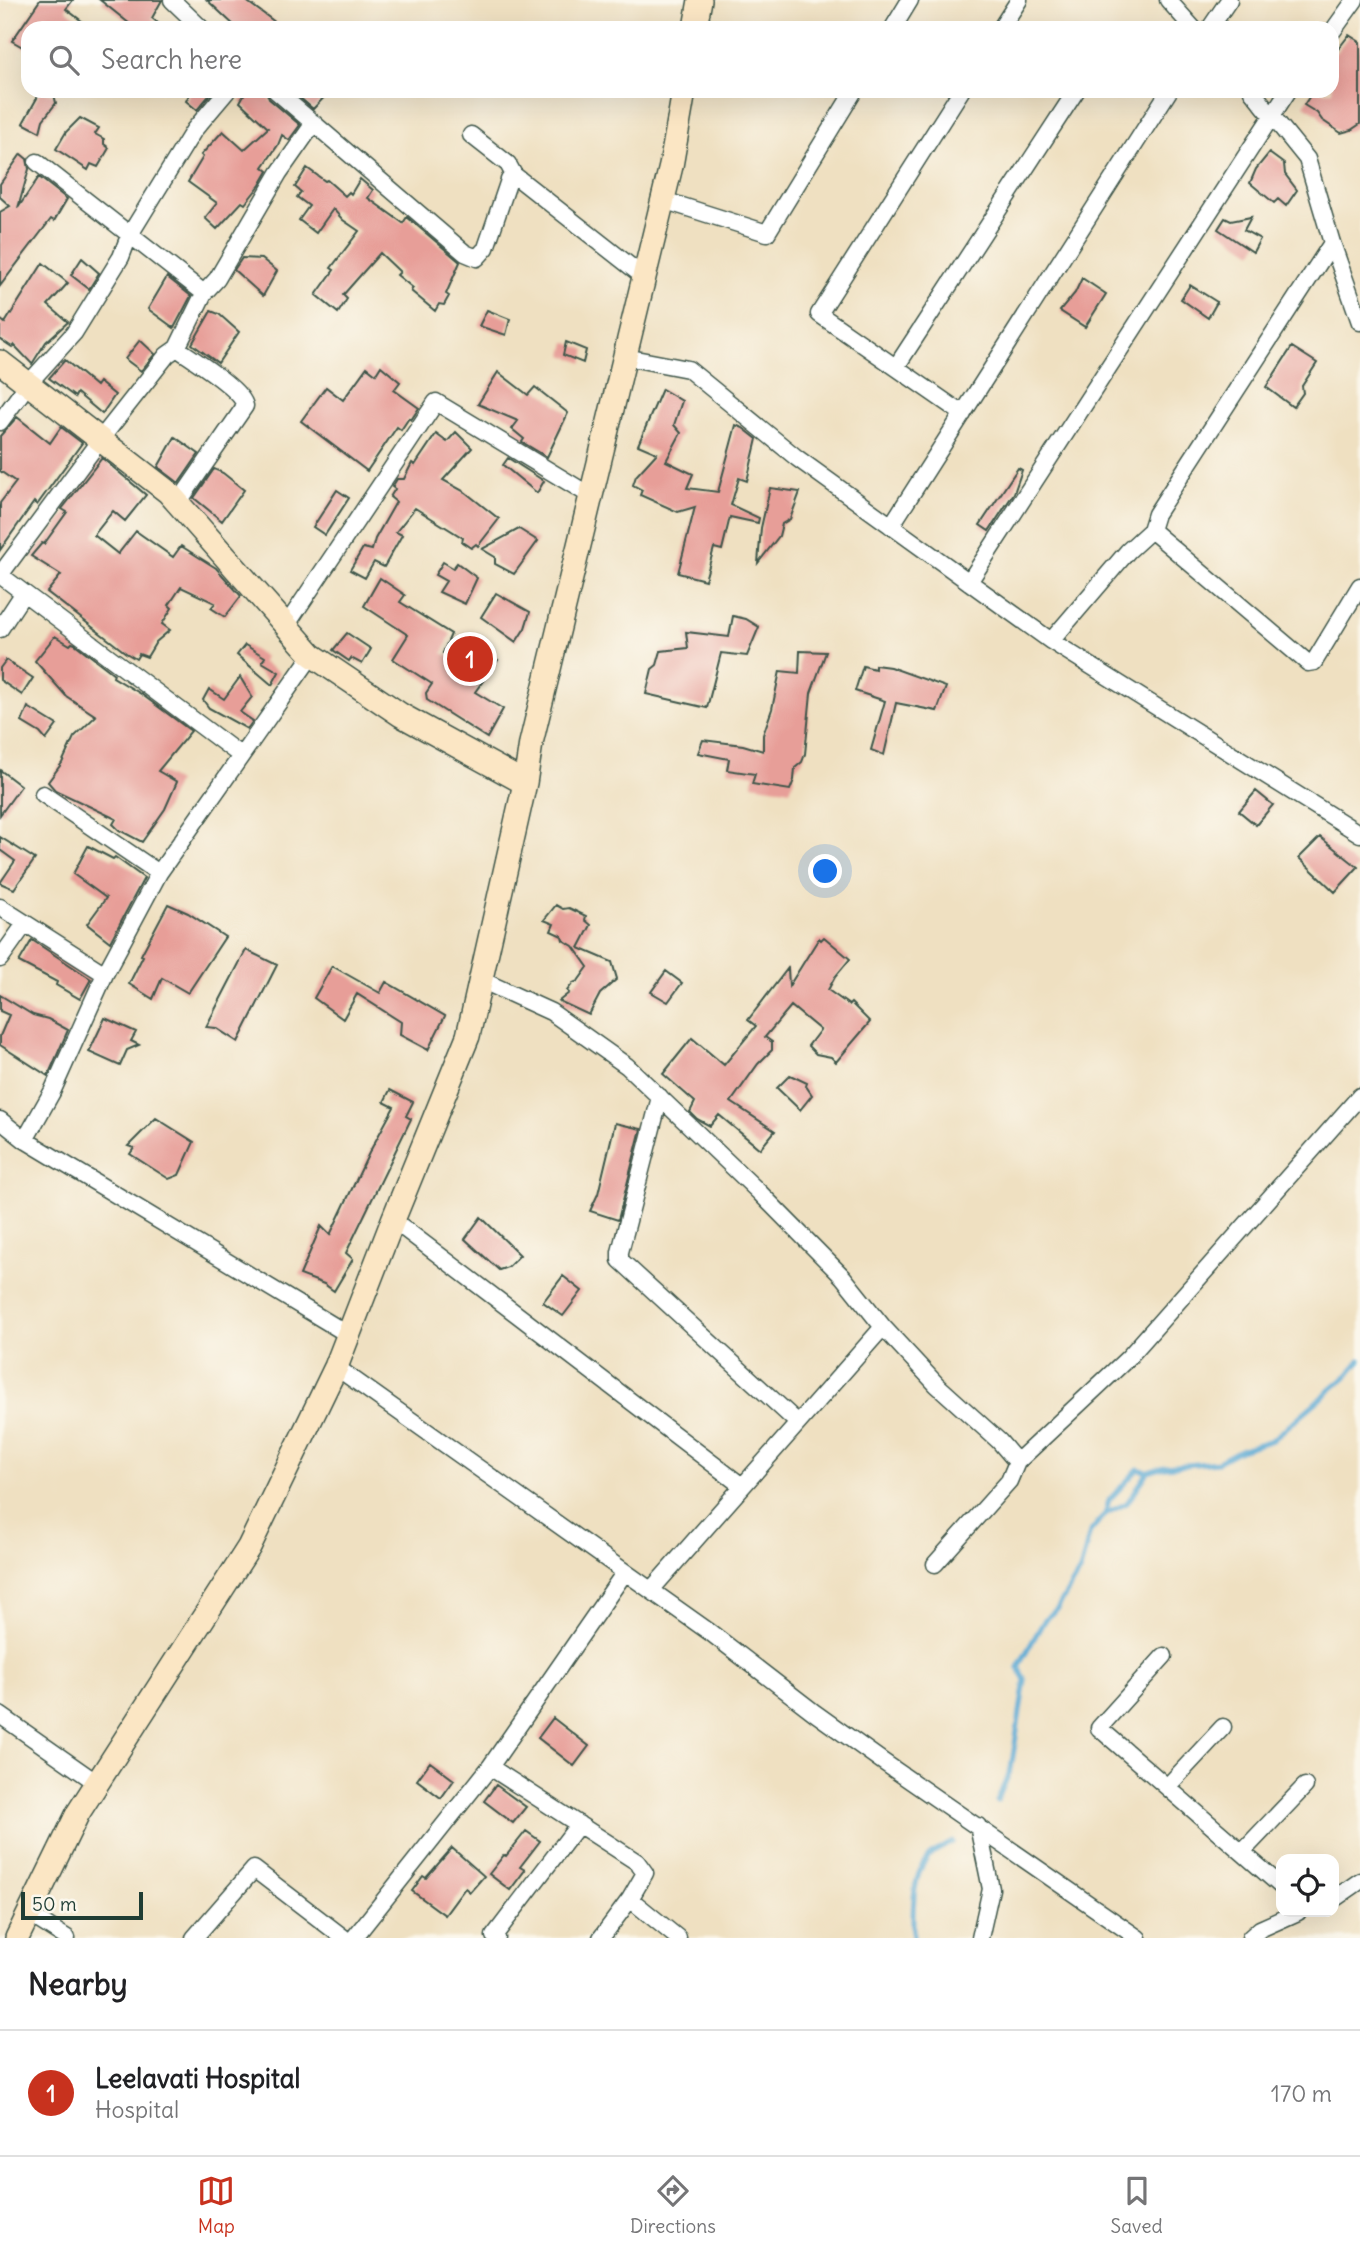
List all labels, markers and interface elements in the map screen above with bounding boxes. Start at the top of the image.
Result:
search box [21,21,1339,98]
icon: search [45,41,83,79]
text: Search here [101,43,242,76]
pin: 1 [447,633,493,685]
your location [808,854,842,888]
map controls [1276,1854,1339,1917]
button: locate [1276,1854,1339,1917]
scale bar [21,1889,144,1921]
text: 50 m [32,1892,77,1916]
text: Nearby [28,1965,128,2003]
text: Leelavati Hospital [95,2062,300,2095]
text: 1 [46,2079,56,2108]
text: 170 m [1271,2079,1332,2108]
text: Hospital [95,2095,179,2124]
tab: Map [197,2172,235,2238]
tab: Directions [630,2172,716,2238]
tab: Saved [1111,2172,1163,2238]

